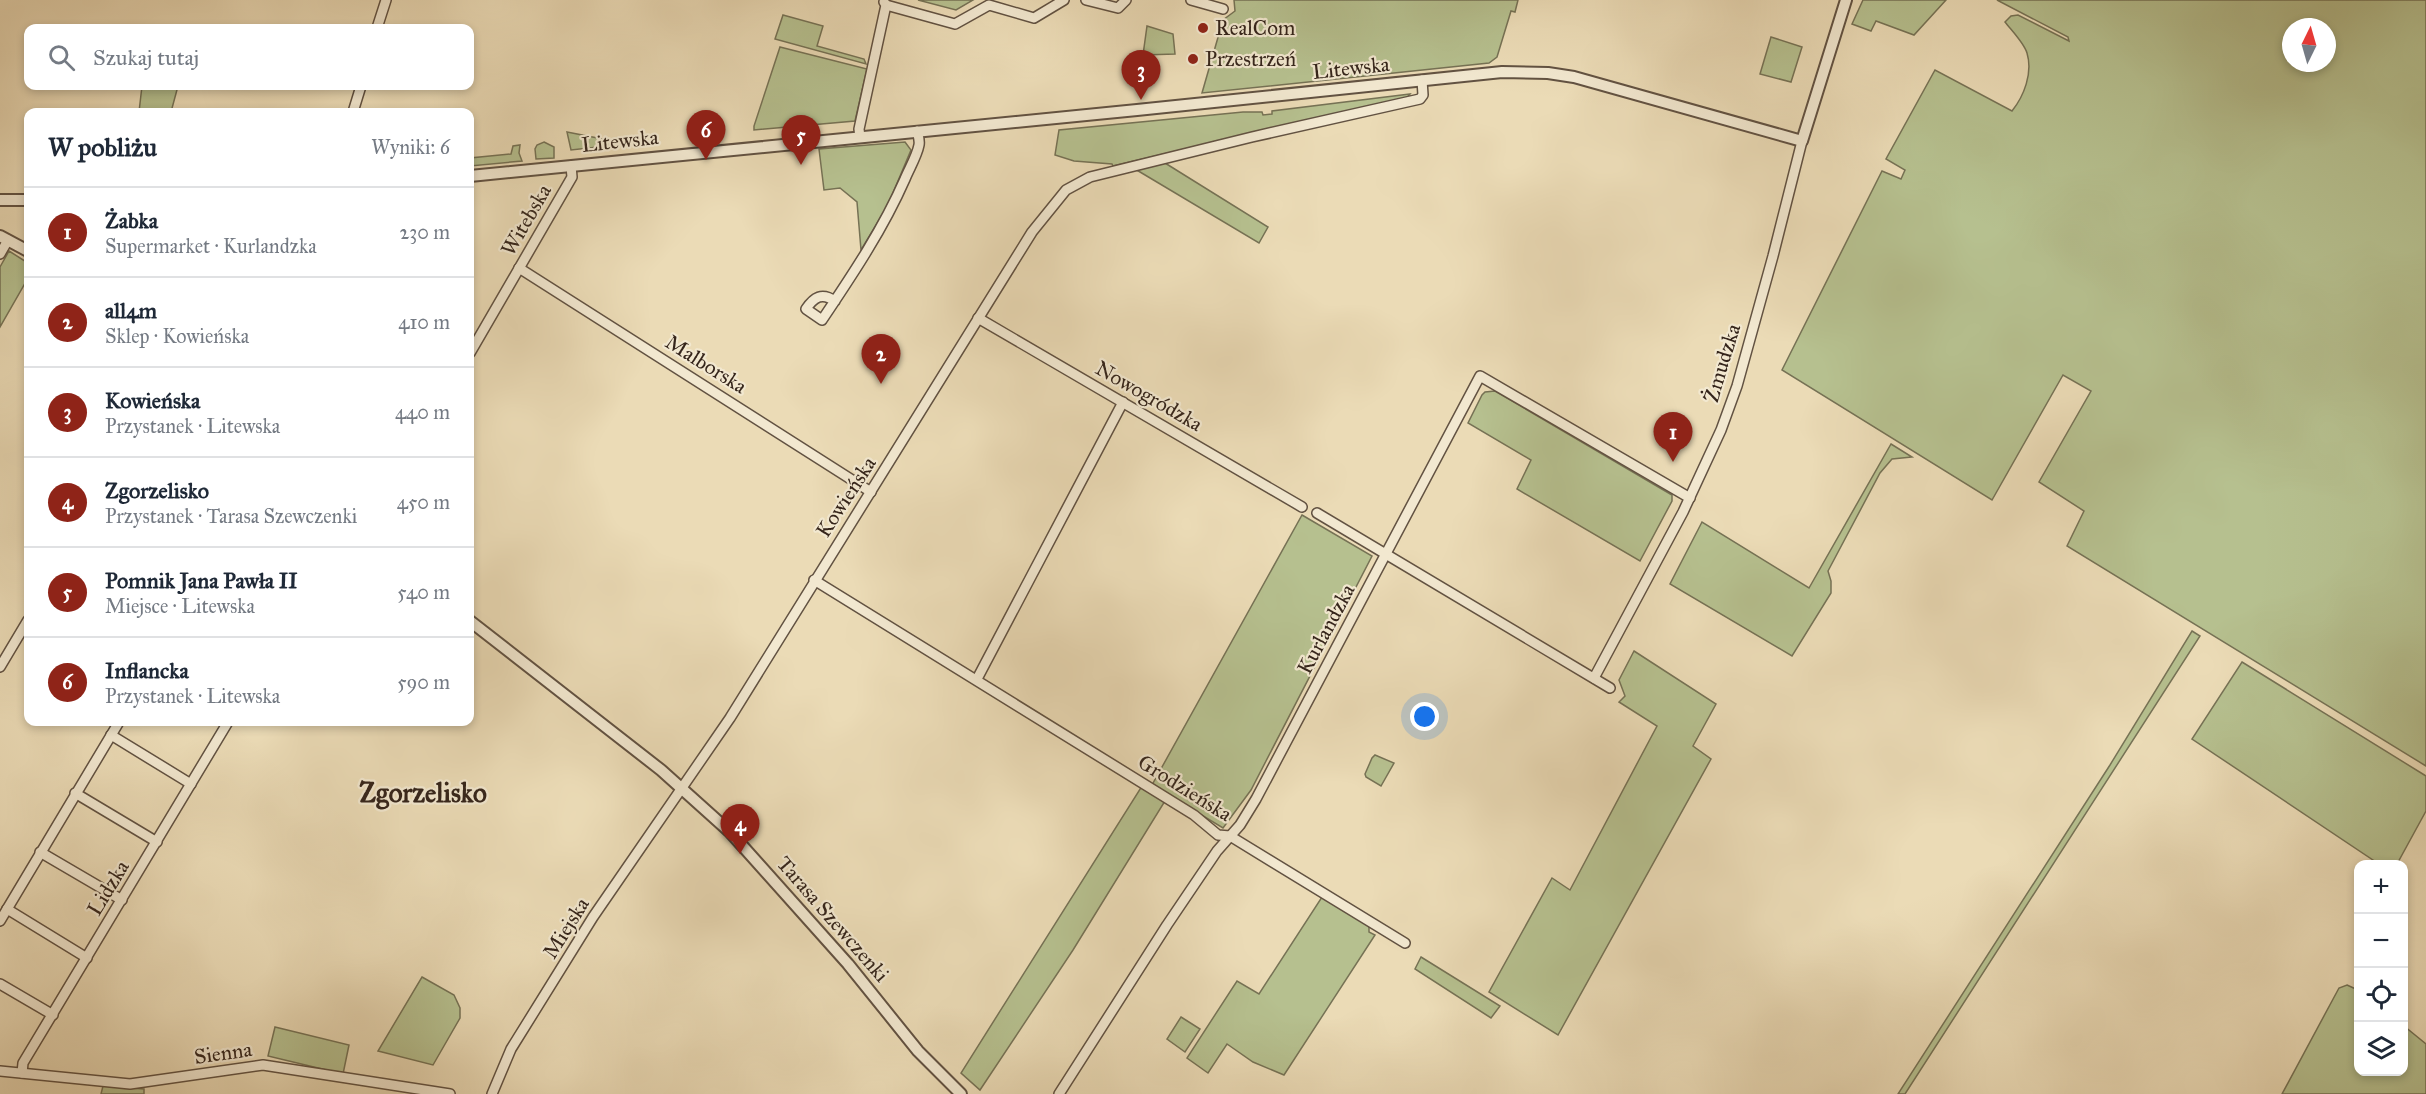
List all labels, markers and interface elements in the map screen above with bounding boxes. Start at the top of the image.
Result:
place label: RealCom [1215,15,1296,41]
north arrow [2282,18,2336,72]
marker: RealCom [1196,21,1210,35]
search box [24,24,474,90]
icon: search [45,41,78,74]
text: Szukaj tutaj [93,44,199,71]
place label: Przestrzeń [1205,46,1296,72]
pin: 3 [1122,51,1160,100]
street label: Litewska [1311,51,1391,85]
marker: Przestrzeń [1186,52,1200,66]
pin: 6 [686,110,726,160]
pin: 5 [782,116,820,165]
street label: Litewska [580,124,660,158]
text: W pobliżu [48,131,157,163]
text: Wyniki: 6 [371,135,450,159]
street label: Witebska [495,180,557,260]
text: Żabka [105,207,158,234]
text: 1 [64,220,71,244]
text: 230 m [399,220,450,244]
text: Supermarket · Kurlandzka [105,234,317,258]
text: all4m [105,297,157,324]
text: 2 [63,310,72,334]
text: 410 m [398,310,450,334]
street label: Żmudzka [1698,321,1746,405]
text: Sklep · Kowieńska [105,324,249,348]
street label: Malborska [660,329,752,399]
pin: 2 [862,334,900,384]
street label: Nowogródzka [1091,355,1207,437]
text: Kowieńska [105,387,200,414]
text: 3 [64,400,72,424]
text: 440 m [395,400,450,424]
pin: 1 [1654,412,1692,462]
text: Przystanek · Litewska [105,414,280,438]
street label: Kowieńska [810,452,882,542]
text: Zgorzelisko [105,477,209,504]
text: 4 [62,490,73,514]
text: 450 m [397,490,450,514]
text: Przystanek · Tarasa Szewczenki [105,504,357,528]
text: Pomnik Jana Pawła II [105,567,298,594]
street label: Kurlandzka [1291,579,1361,678]
text: 5 [63,580,72,604]
text: 540 m [397,580,450,604]
text: Miejsce · Litewska [105,594,255,618]
text: Inflancka [105,657,189,684]
text: 6 [62,670,73,694]
text: 590 m [397,670,450,694]
text: Przystanek · Litewska [105,684,280,708]
your location [1410,702,1439,731]
street label: Grodzieńska [1133,749,1237,827]
district label: Zgorzelisko [359,776,487,810]
pin: 4 [720,804,760,854]
street label: Tarasa Szewczenki [771,851,895,987]
street label: Lidzka [81,855,135,920]
map controls [2354,860,2408,1076]
button: + [2354,860,2408,914]
street label: Miejska [537,892,595,963]
button: − [2354,914,2408,968]
button: locate [2354,968,2408,1022]
button: layers [2354,1022,2408,1076]
street label: Sienna [192,1036,254,1070]

